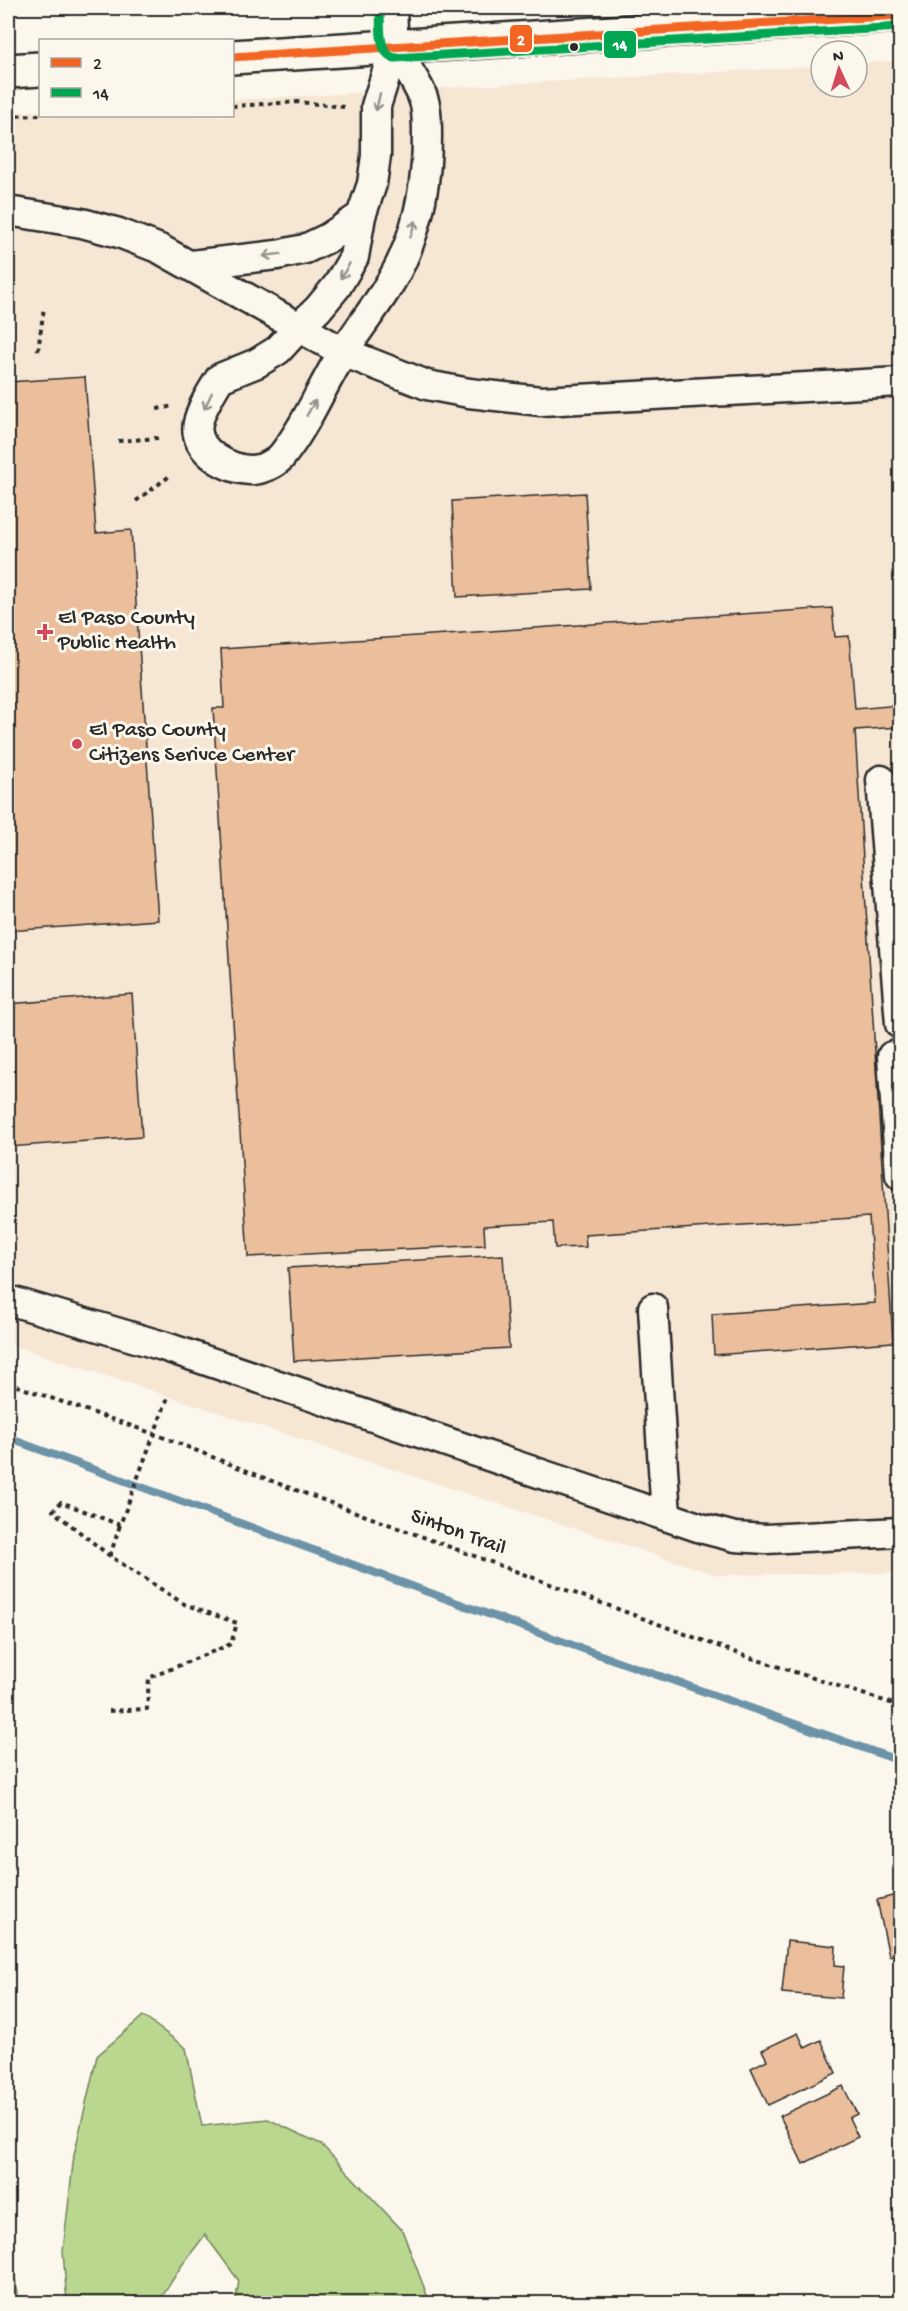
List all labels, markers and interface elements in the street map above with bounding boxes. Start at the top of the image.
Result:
line badge: 2 [509,24,533,53]
line badge: 14 [603,30,637,59]
text: 2 [517,33,525,52]
text: 14 [612,38,627,57]
legend [39,39,234,117]
north arrow [809,39,869,99]
unlabelled marker [568,41,580,53]
text: N [832,48,845,67]
text: 2 [93,55,102,76]
text: 14 [92,85,109,106]
one-way arrow [372,92,383,111]
one-way arrow [408,220,419,239]
one-way arrow [262,250,282,261]
one-way arrow [339,262,351,279]
one-way arrow [202,391,213,409]
one-way arrow [305,400,317,417]
place label: El Paso County Public Health [57,606,195,657]
marker: El Paso County Public Health [36,623,54,641]
place label: El Paso County Citizens Serivce Center [89,718,296,769]
marker: El Paso County Citizens Serivce Center [70,737,84,751]
street label: Sinton Trail [407,1504,509,1562]

